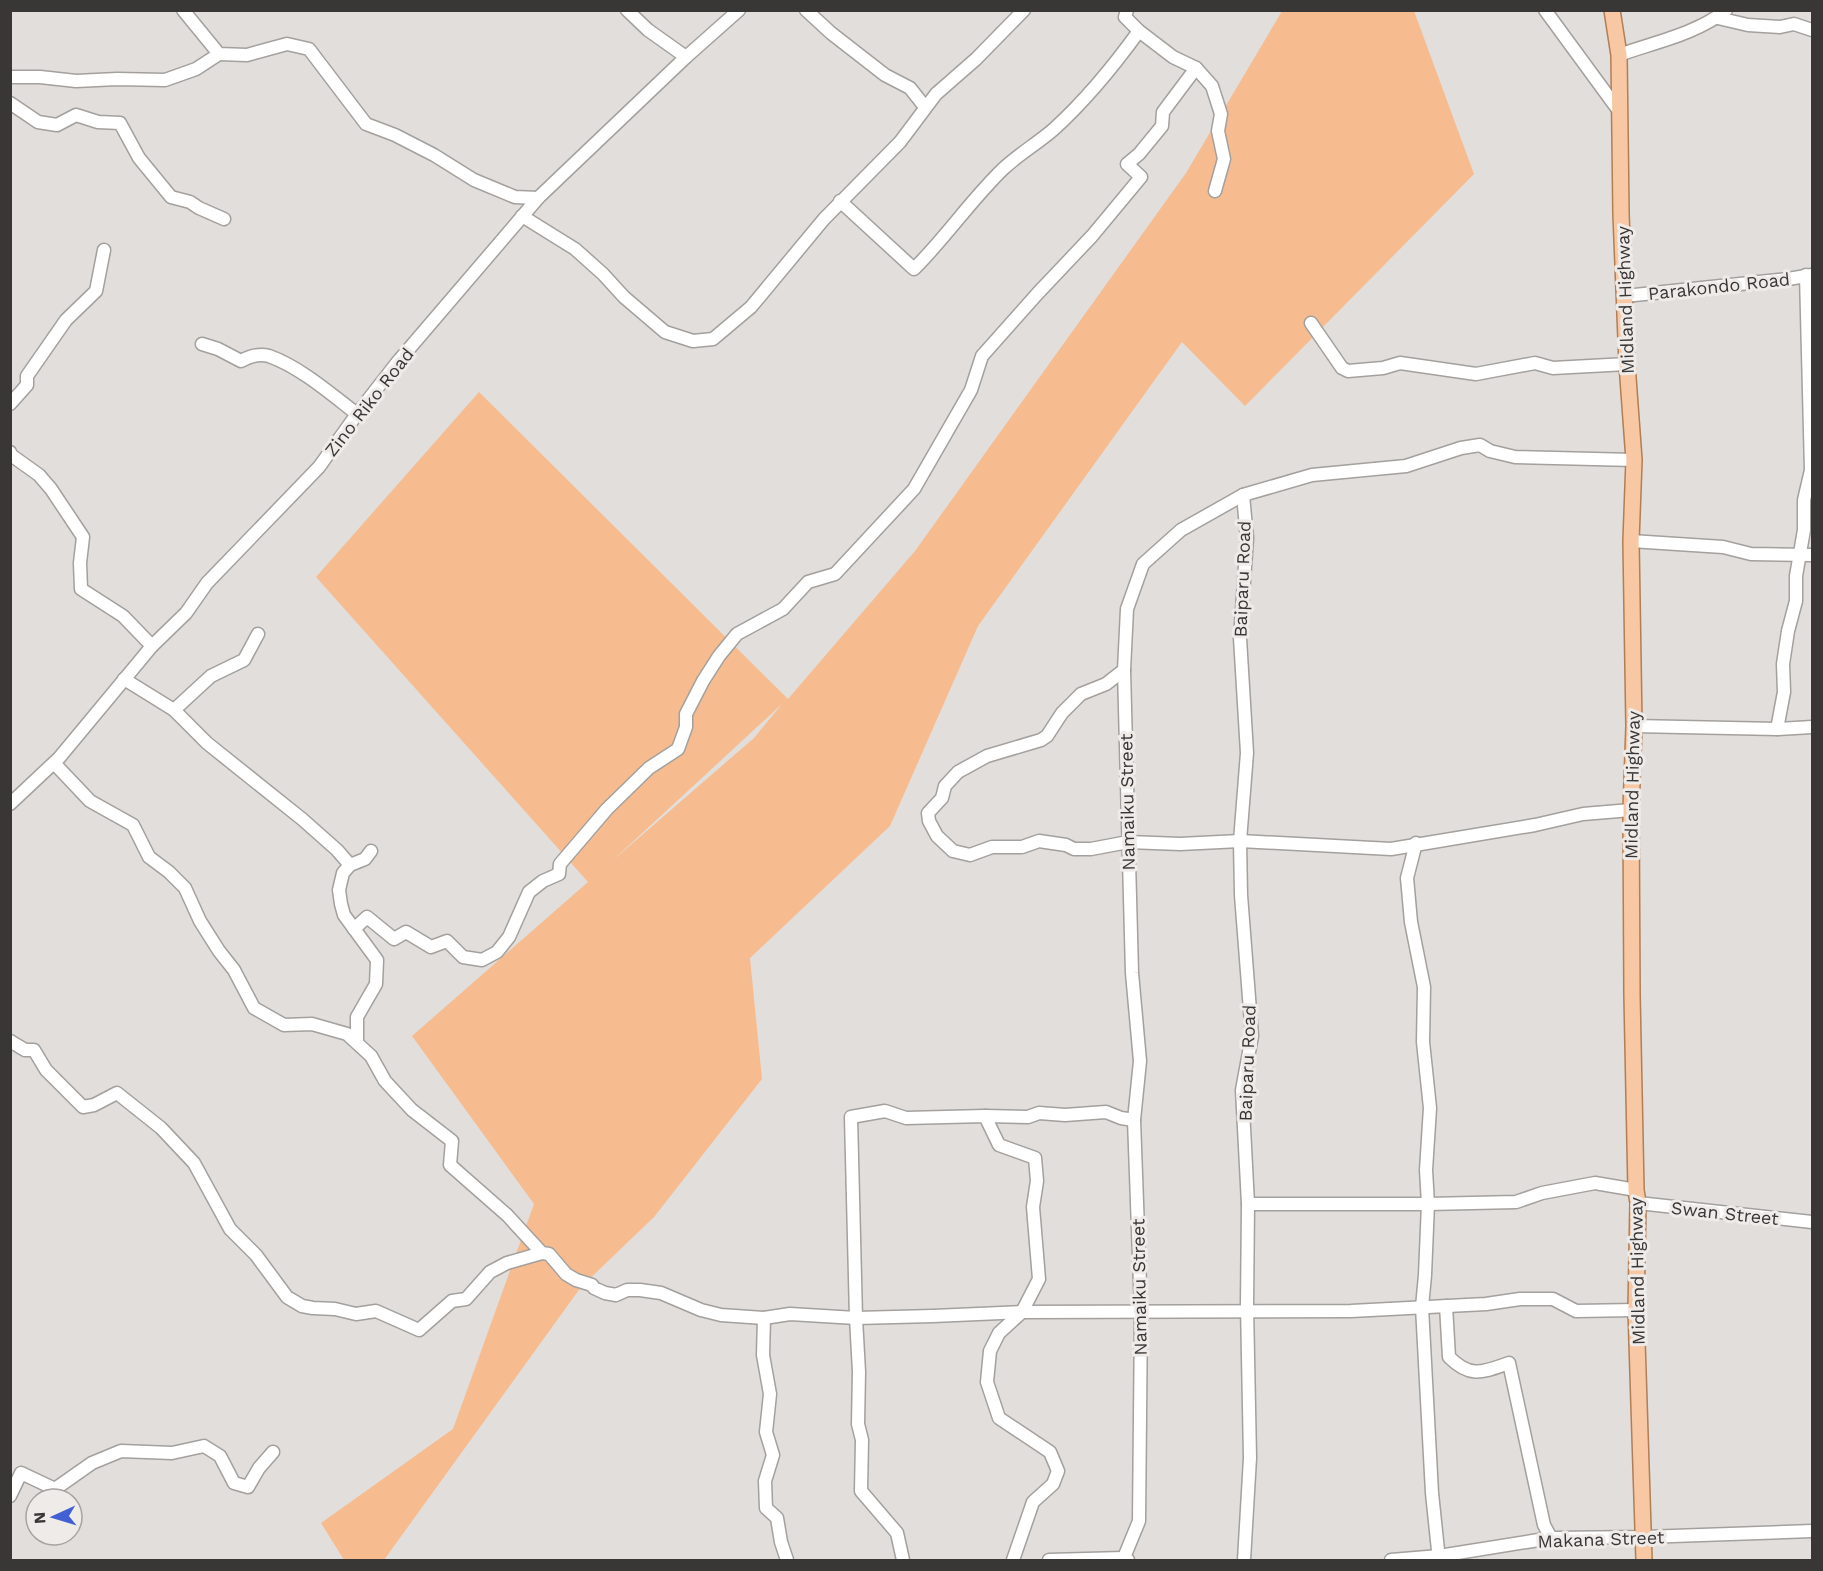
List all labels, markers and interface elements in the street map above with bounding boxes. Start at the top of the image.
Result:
street label: Midland Highway [1612,225,1638,374]
street label: Parakondo Road [1647,268,1791,304]
street label: Zino Riko Road [320,344,418,460]
street label: Baiparu Road [1229,520,1255,638]
street label: Midland Highway [1620,710,1644,859]
street label: Namaiku Street [1115,733,1139,871]
street label: Baiparu Road [1234,1004,1260,1122]
street label: Midland Highway [1625,1196,1649,1345]
street label: Swan Street [1670,1197,1780,1229]
street label: Namaiku Street [1127,1218,1151,1356]
north arrow [24,1487,84,1547]
text: N [30,1511,49,1525]
street label: Makana Street [1537,1526,1665,1552]

